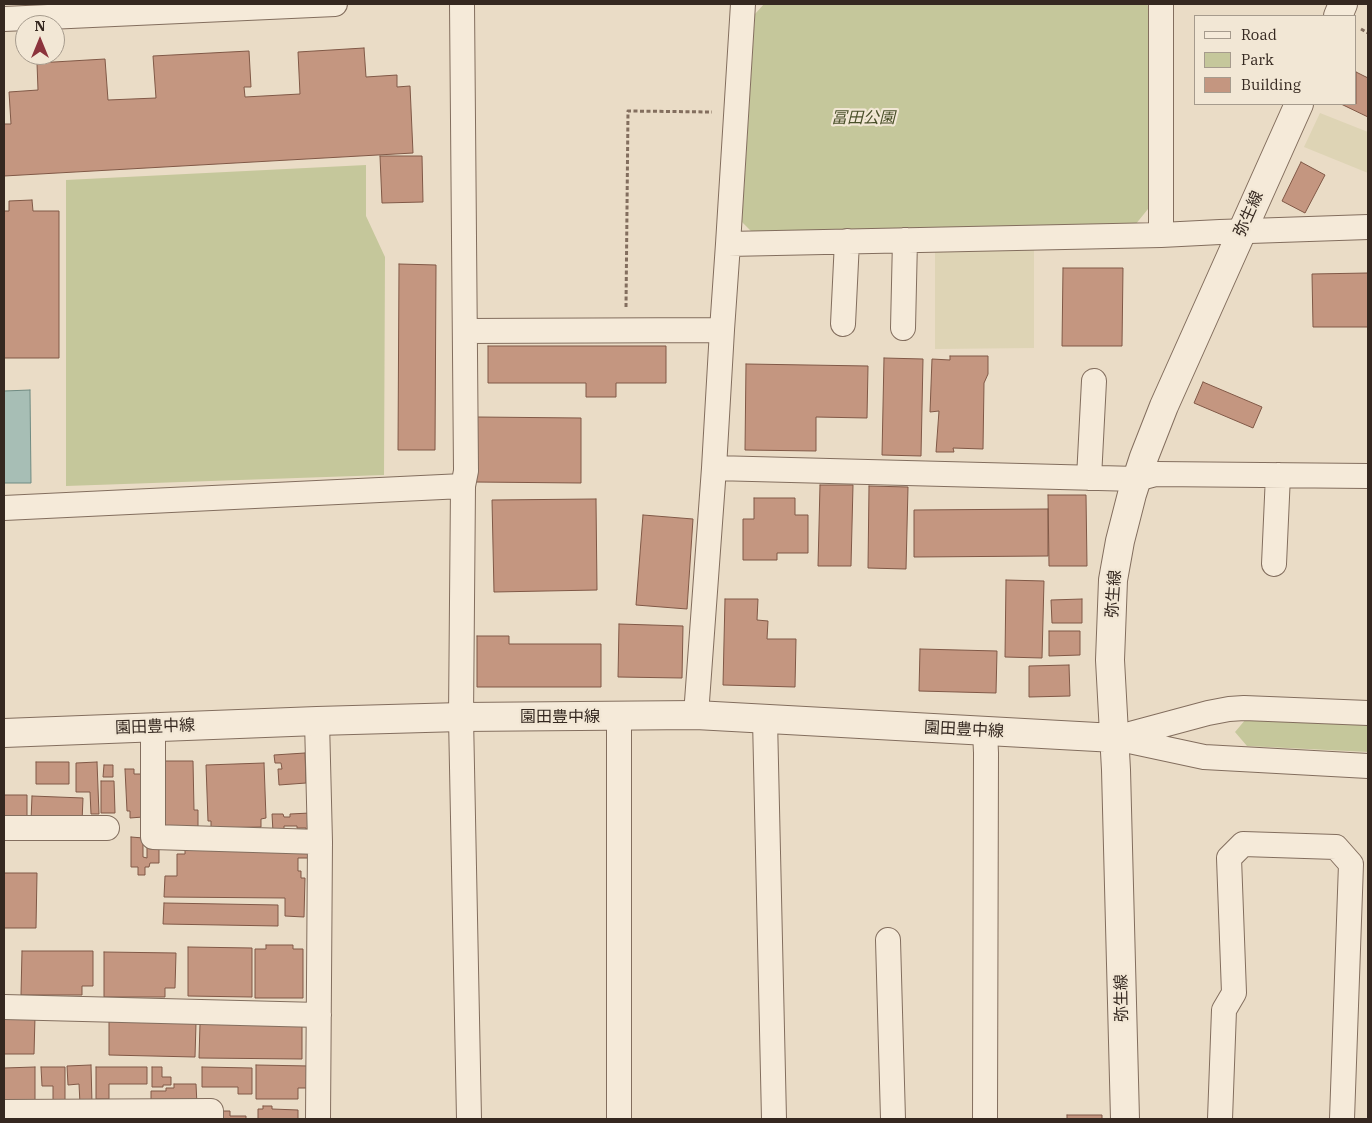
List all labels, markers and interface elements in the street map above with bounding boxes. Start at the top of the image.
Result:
north arrow [15,15,65,65]
legend [1194,15,1357,105]
text: N [34,17,46,35]
text: Road [1241,25,1277,44]
text: Park [1241,50,1274,69]
text: Building [1241,75,1301,94]
park label: 冨田公園 [831,108,895,128]
street label: 弥生線 [1230,188,1268,240]
street label: 弥生線 [1103,569,1125,619]
street label: 園田豊中線 [520,707,600,727]
street label: 園田豊中線 [115,716,195,738]
street label: 園田豊中線 [924,718,1004,742]
street label: 弥生線 [1112,974,1132,1022]

